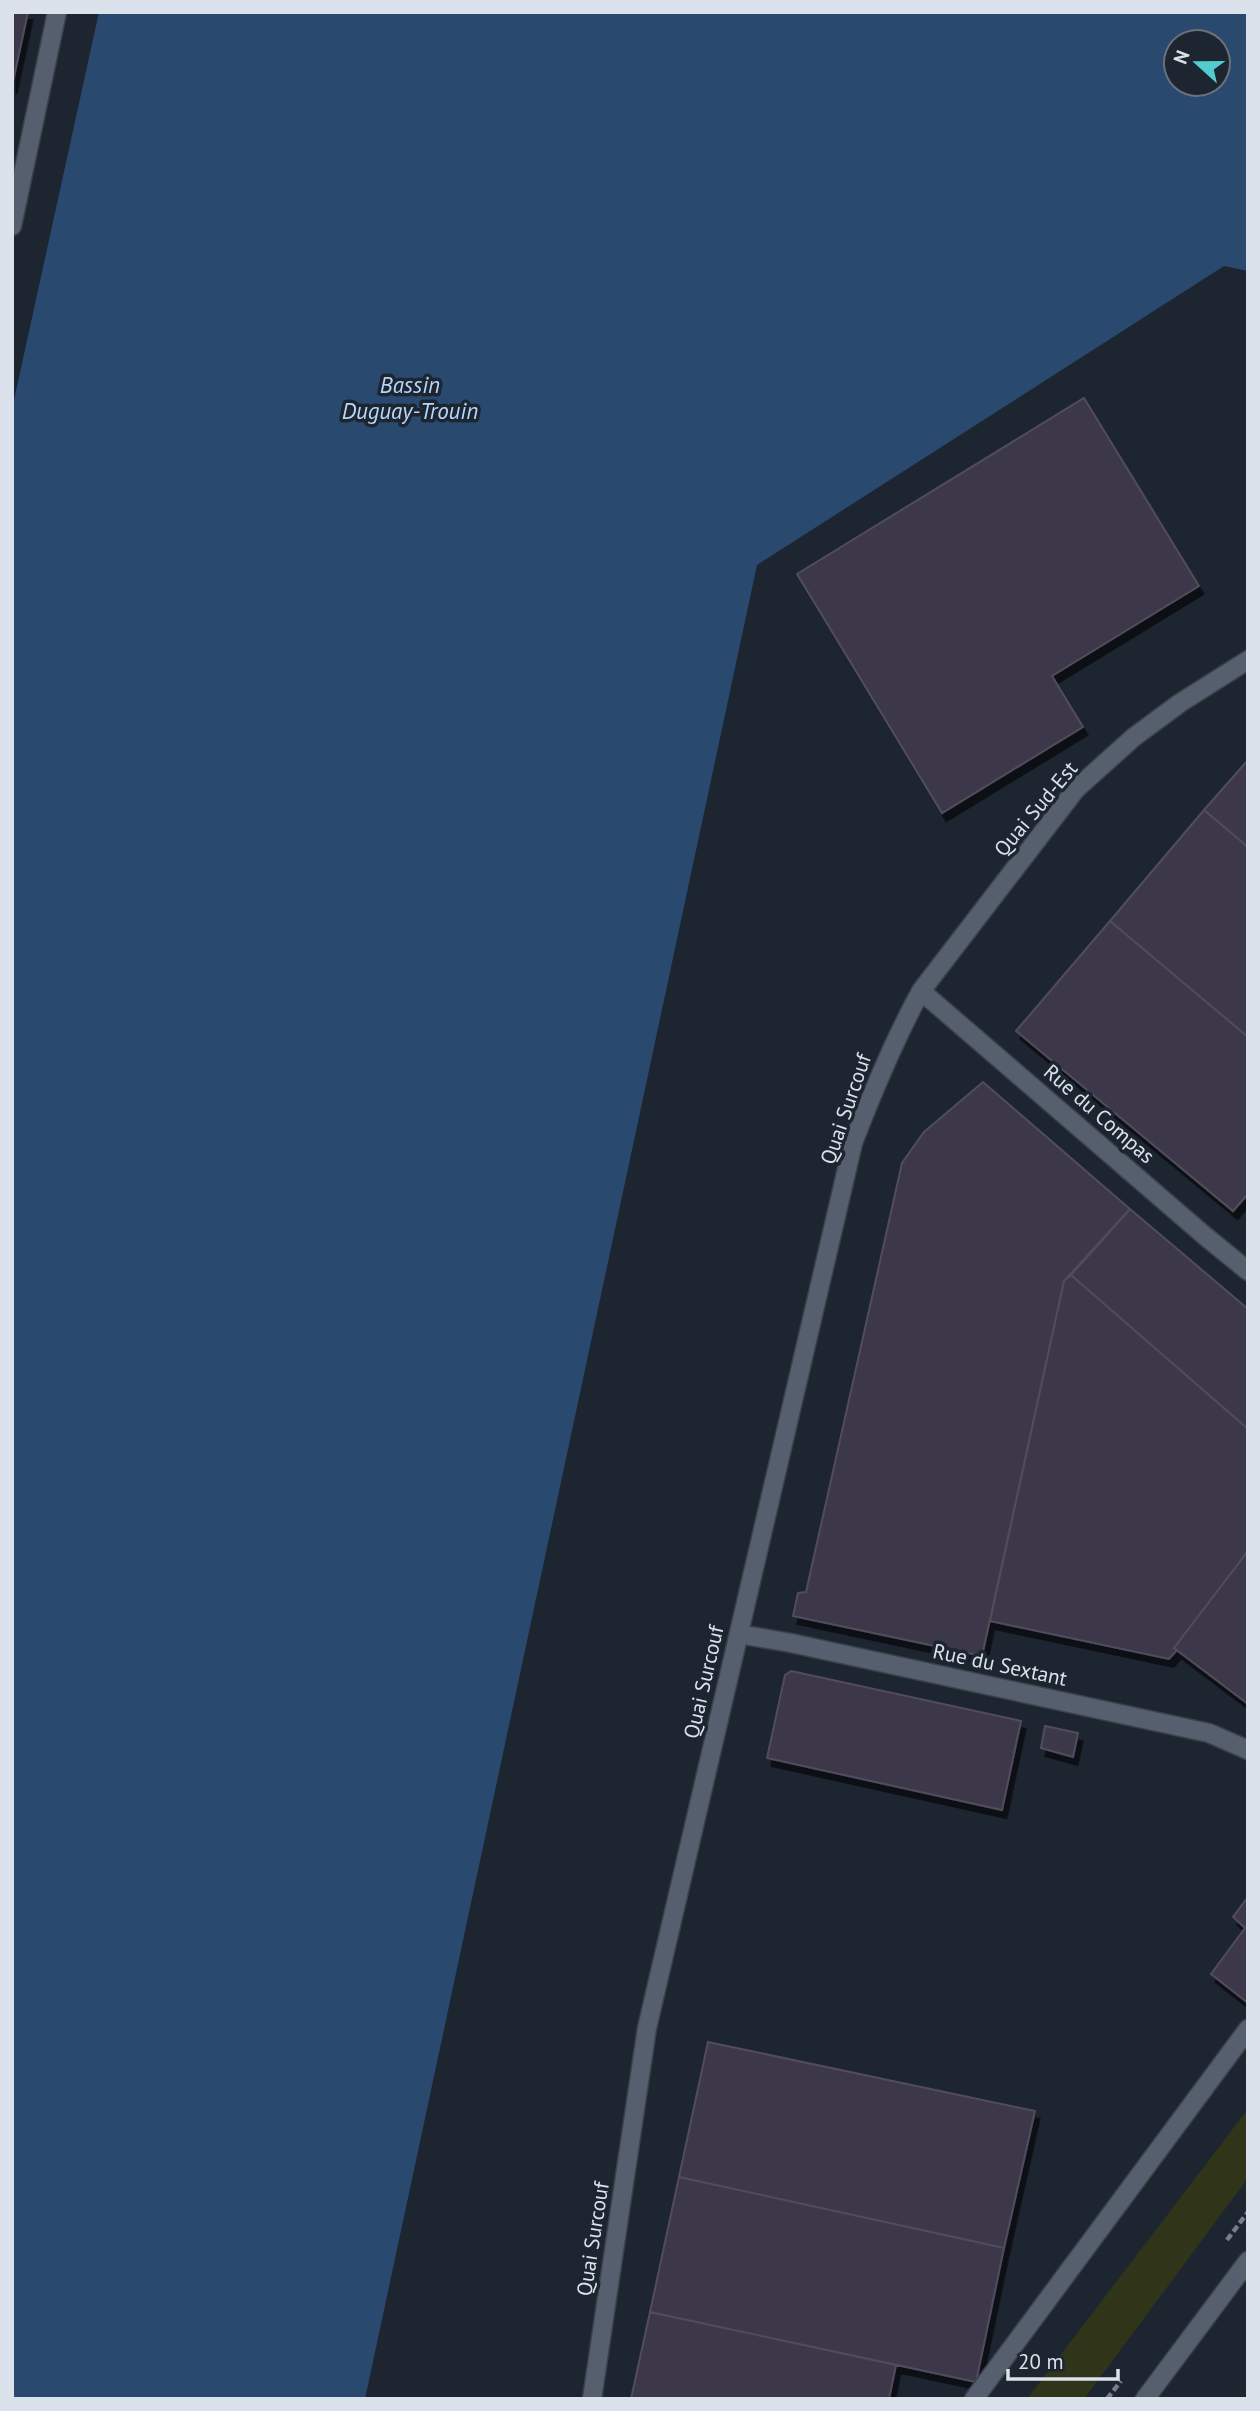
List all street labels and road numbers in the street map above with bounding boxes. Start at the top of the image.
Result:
street label: Quai Sud-Est [988,756,1083,862]
street label: Quai Surcouf [814,1049,877,1168]
street label: Rue du Compas [1038,1058,1160,1169]
street label: Quai Surcouf [677,1621,730,1741]
street label: Rue du Sextant [931,1637,1070,1692]
street label: Quai Surcouf [570,2179,615,2298]

